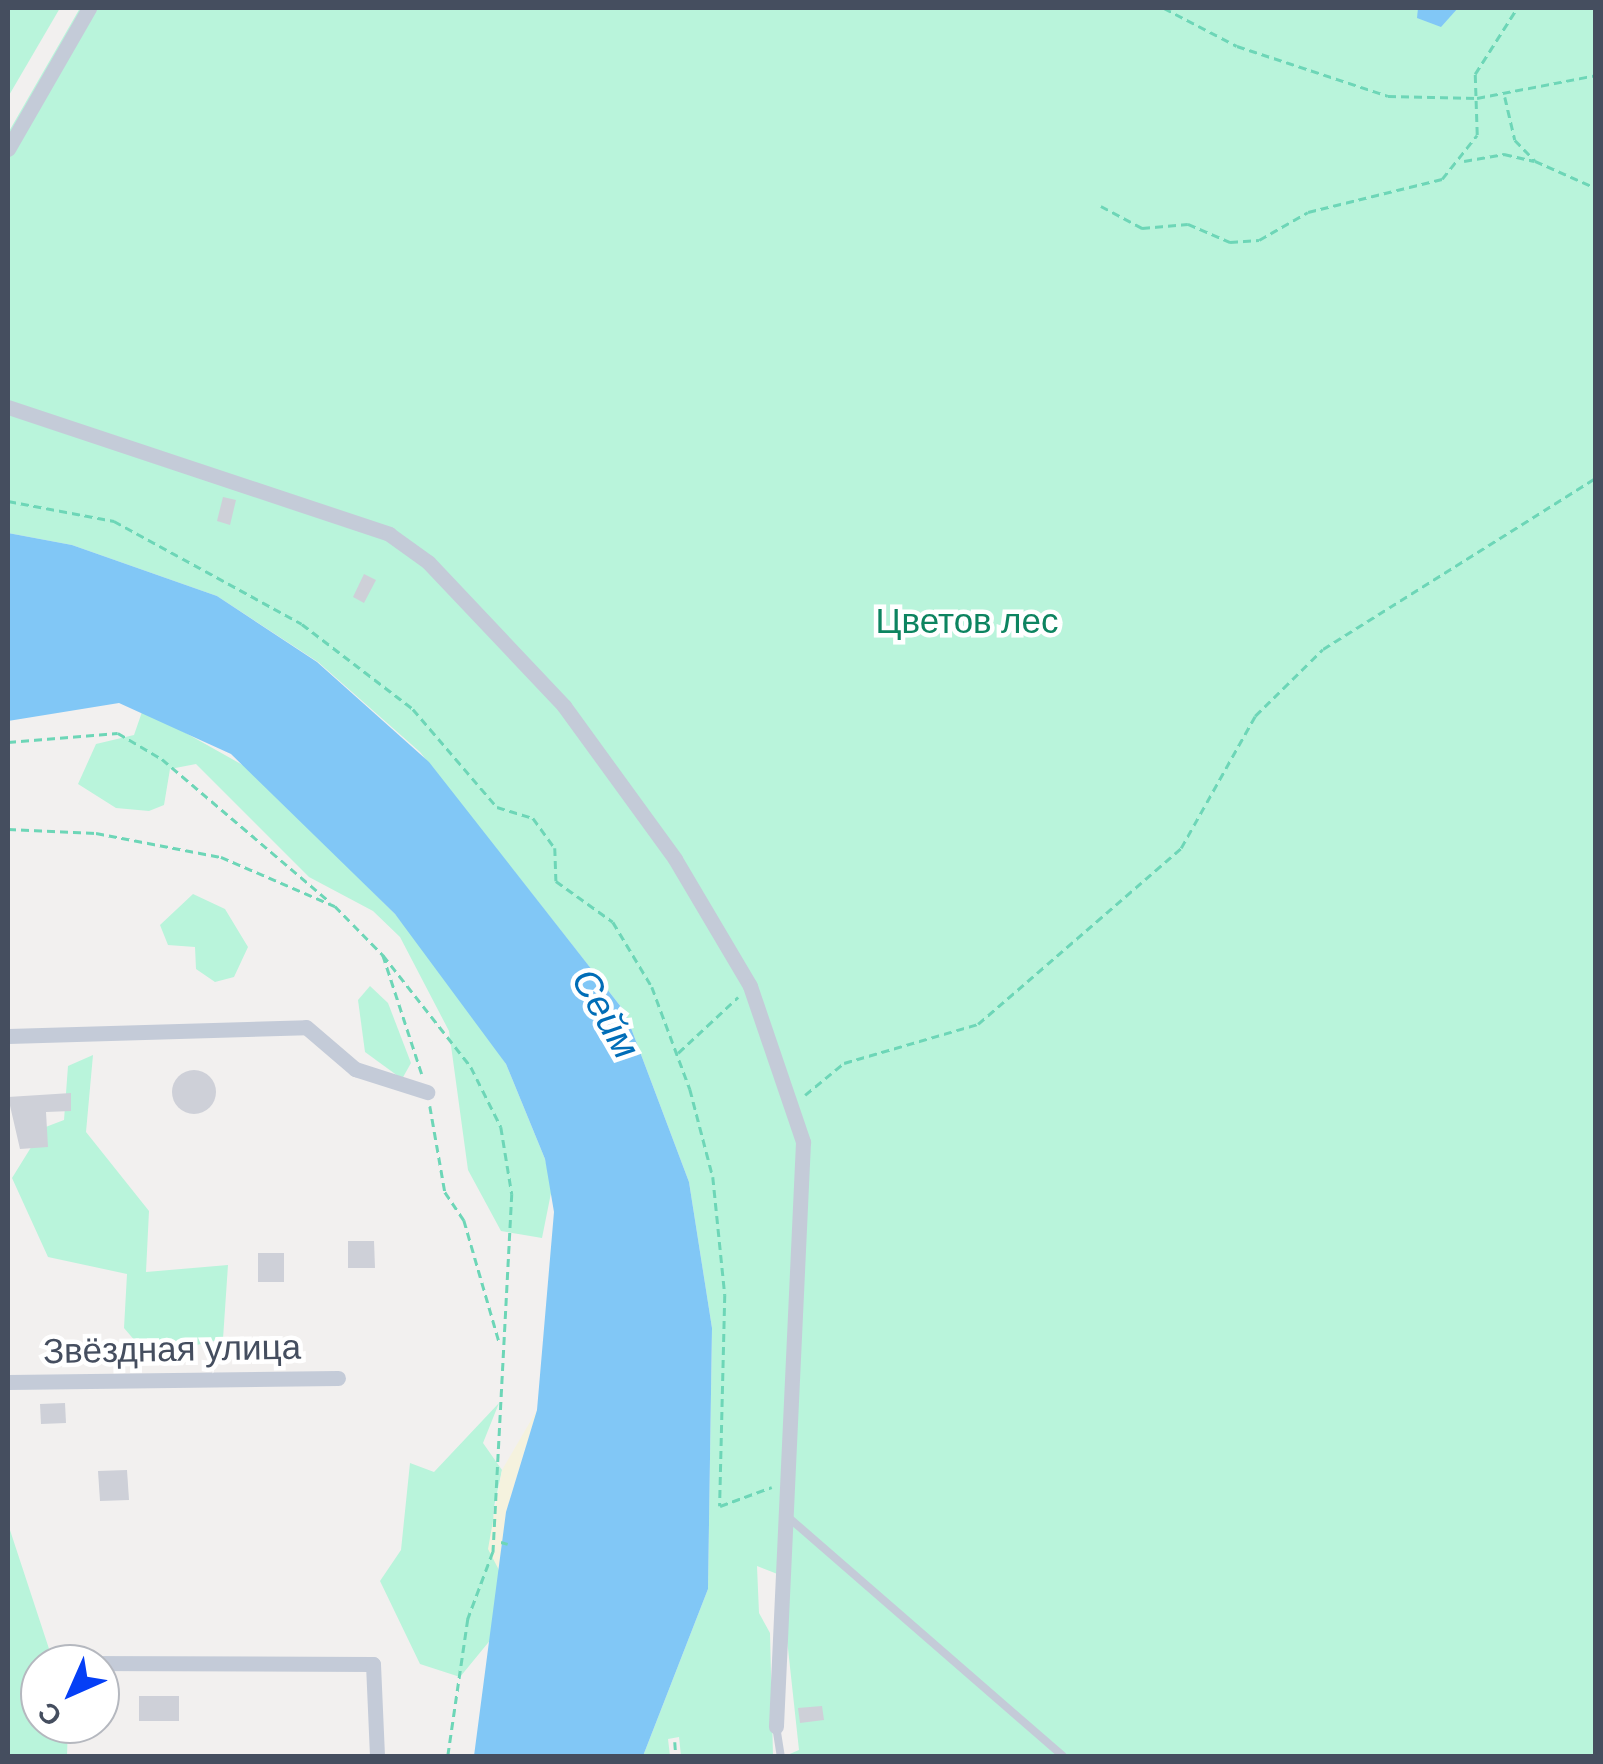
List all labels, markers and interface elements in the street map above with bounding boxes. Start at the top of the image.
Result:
park label: Цветов лес [876,600,1058,642]
water label: Сейм [561,961,649,1067]
street label: Звёздная улица [43,1326,301,1372]
north arrow [20,1644,120,1744]
text: С [30,1694,70,1734]

